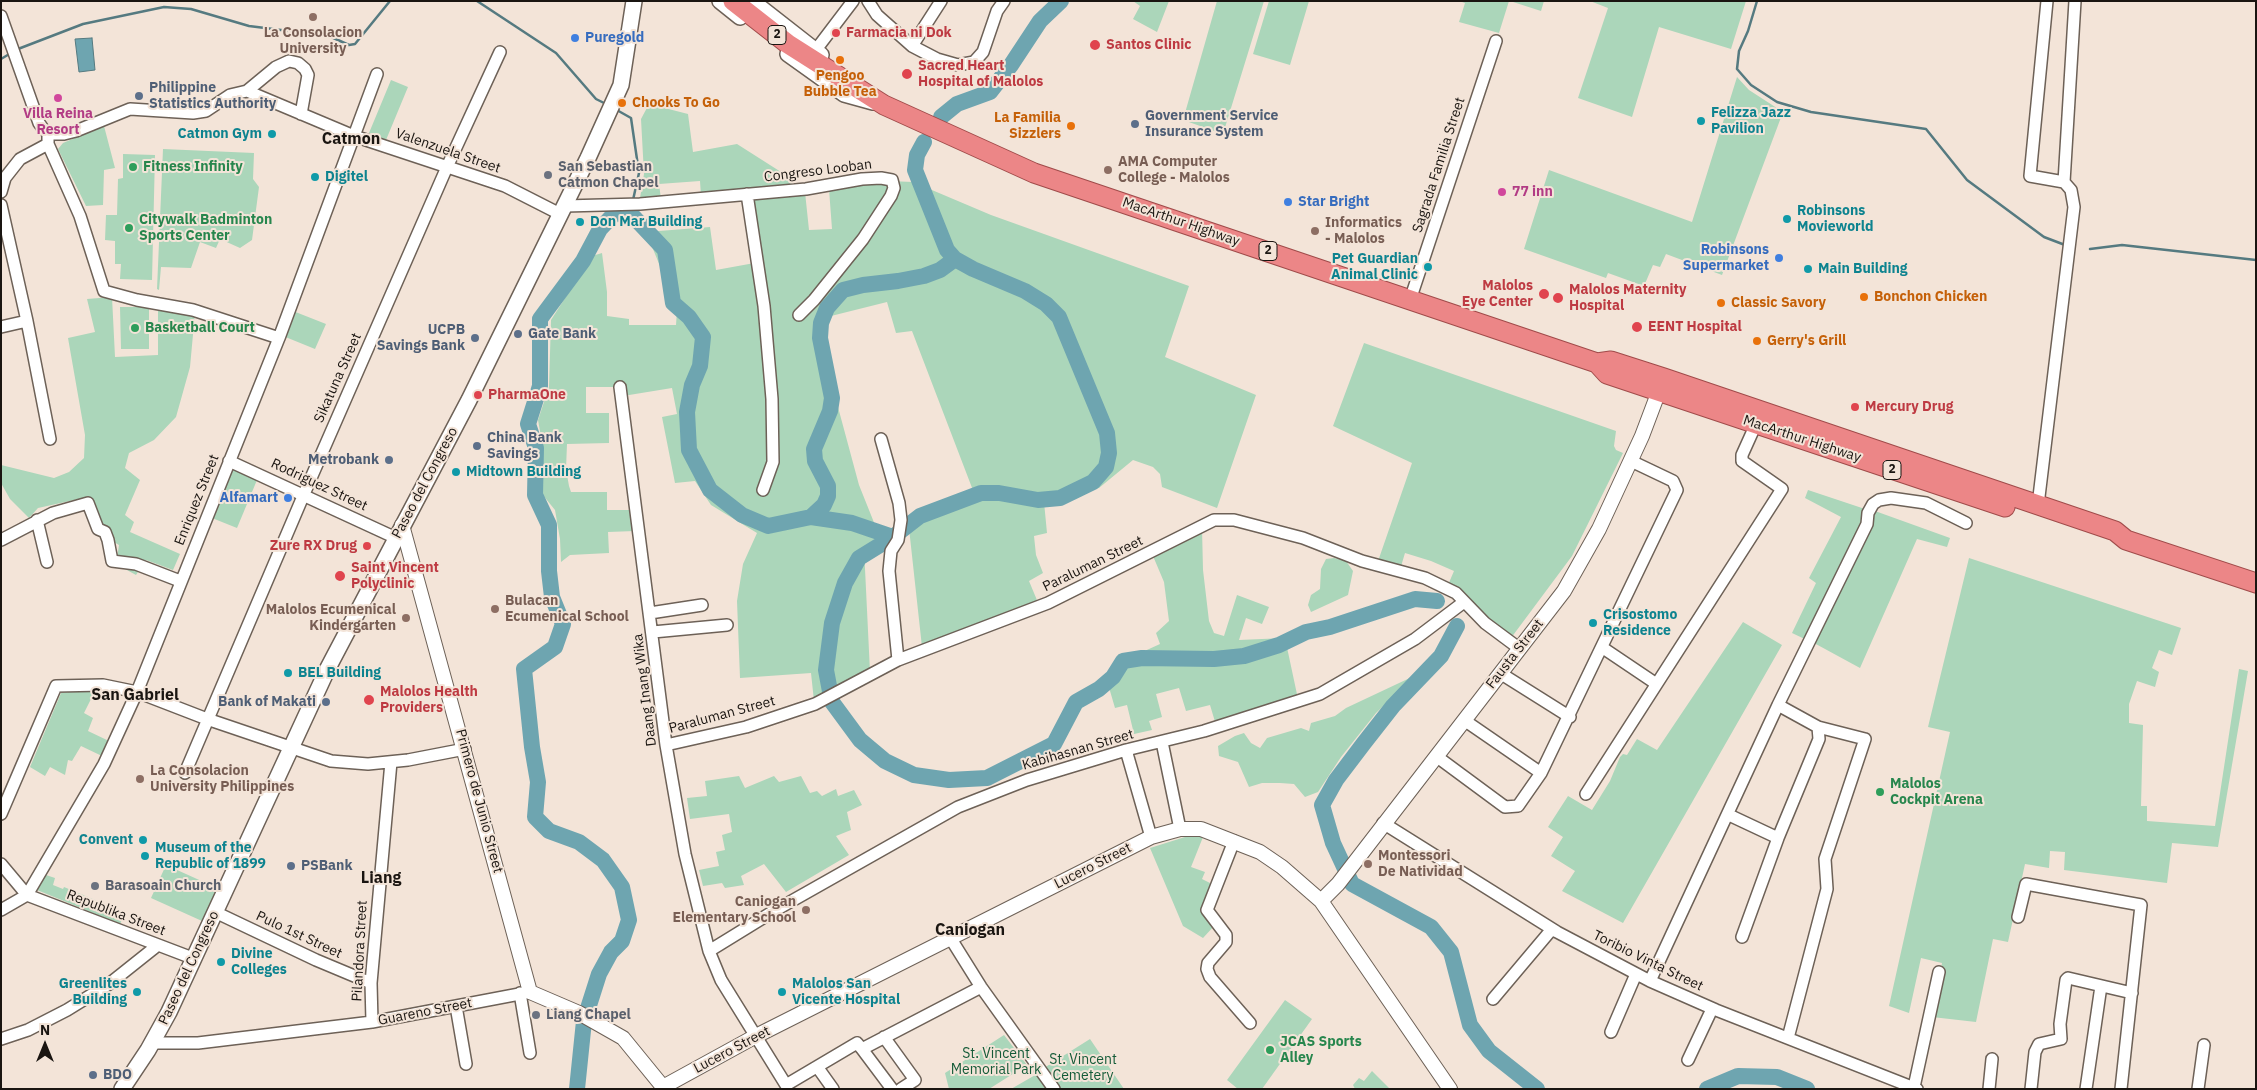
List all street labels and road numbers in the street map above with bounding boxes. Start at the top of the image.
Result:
road number: 2 [768,26,786,44]
street label: Sagrada Familia Street [1409,95,1469,235]
street label: Valenzuela Street [393,125,503,177]
street label: Congreso Looban [763,156,873,186]
street label: MacArthur Highway [1120,194,1242,250]
road number: 2 [1259,242,1277,260]
street label: Sikatuna Street [311,331,365,425]
street label: MacArthur Highway [1741,412,1863,466]
street label: Paseo del Congreso [389,424,461,542]
street label: Enriquez Street [171,452,223,548]
street label: Rodriguez Street [268,455,370,515]
road number: 2 [1883,460,1901,480]
street label: Paraluman Street [1040,532,1146,596]
street label: Fausta Street [1483,616,1547,692]
street label: Daang Inang Wika [630,633,660,747]
street label: Paraluman Street [667,693,777,737]
street label: Kabihasnan Street [1020,726,1136,774]
street label: Primero de Junio Street [452,727,506,875]
street label: Lucero Street [1052,839,1134,893]
street label: Republika Street [64,886,168,940]
street label: Pilandora Street [349,900,371,1002]
street label: Paseo del Congreso [155,908,223,1028]
street label: Pulo 1st Street [253,908,345,962]
street label: Toribio Vinta Street [1590,927,1706,995]
street label: Guareno Street [377,995,473,1029]
street label: Lucero Street [691,1023,773,1077]

